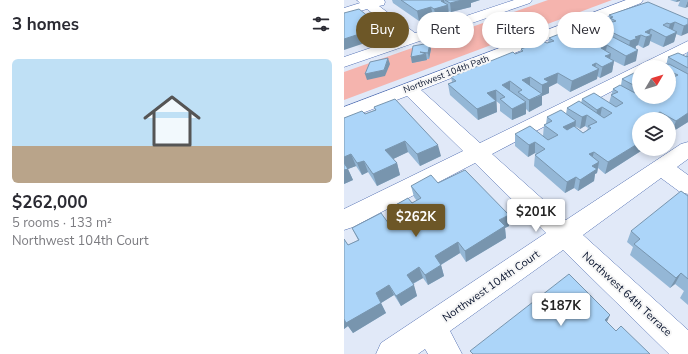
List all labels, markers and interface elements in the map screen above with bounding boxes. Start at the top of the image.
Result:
chip: Buy [356,12,409,48]
chip: Rent [417,12,474,48]
chip: Filters [482,12,549,48]
chip: New [557,12,614,48]
text: 3 homes [12,13,79,36]
icon: filters [310,13,332,35]
street label: Northwest 104th Path [402,52,490,96]
north arrow [632,60,676,104]
map controls [632,60,676,156]
icon: home [136,85,208,157]
button: layers [632,112,676,156]
text: $262,000 [12,191,88,214]
pin: $201K [508,199,564,233]
text: $201K [516,203,556,221]
pin: $262K [388,204,444,238]
text: $262K [396,208,436,226]
text: 5 rooms · 133 m² [12,214,112,232]
text: Northwest 104th Court [12,232,149,250]
street label: Northwest 104th Court [439,247,543,325]
street label: Northwest 64th Terrace [579,248,675,340]
pin: $187K [533,293,589,327]
text: $187K [541,297,581,315]

